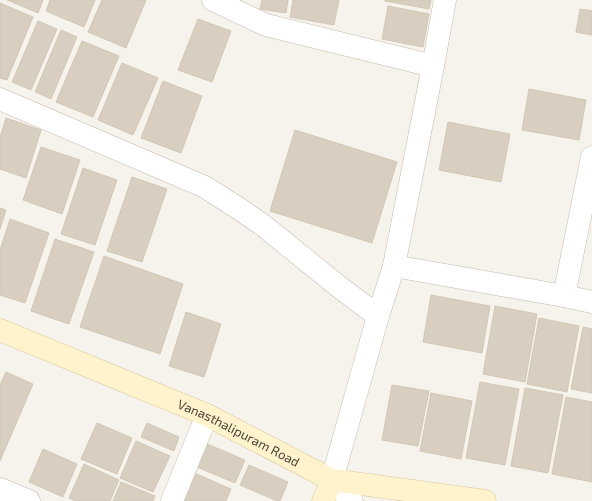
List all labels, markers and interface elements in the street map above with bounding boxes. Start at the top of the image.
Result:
street label: Vanasthalipuram Road [175,396,302,470]

